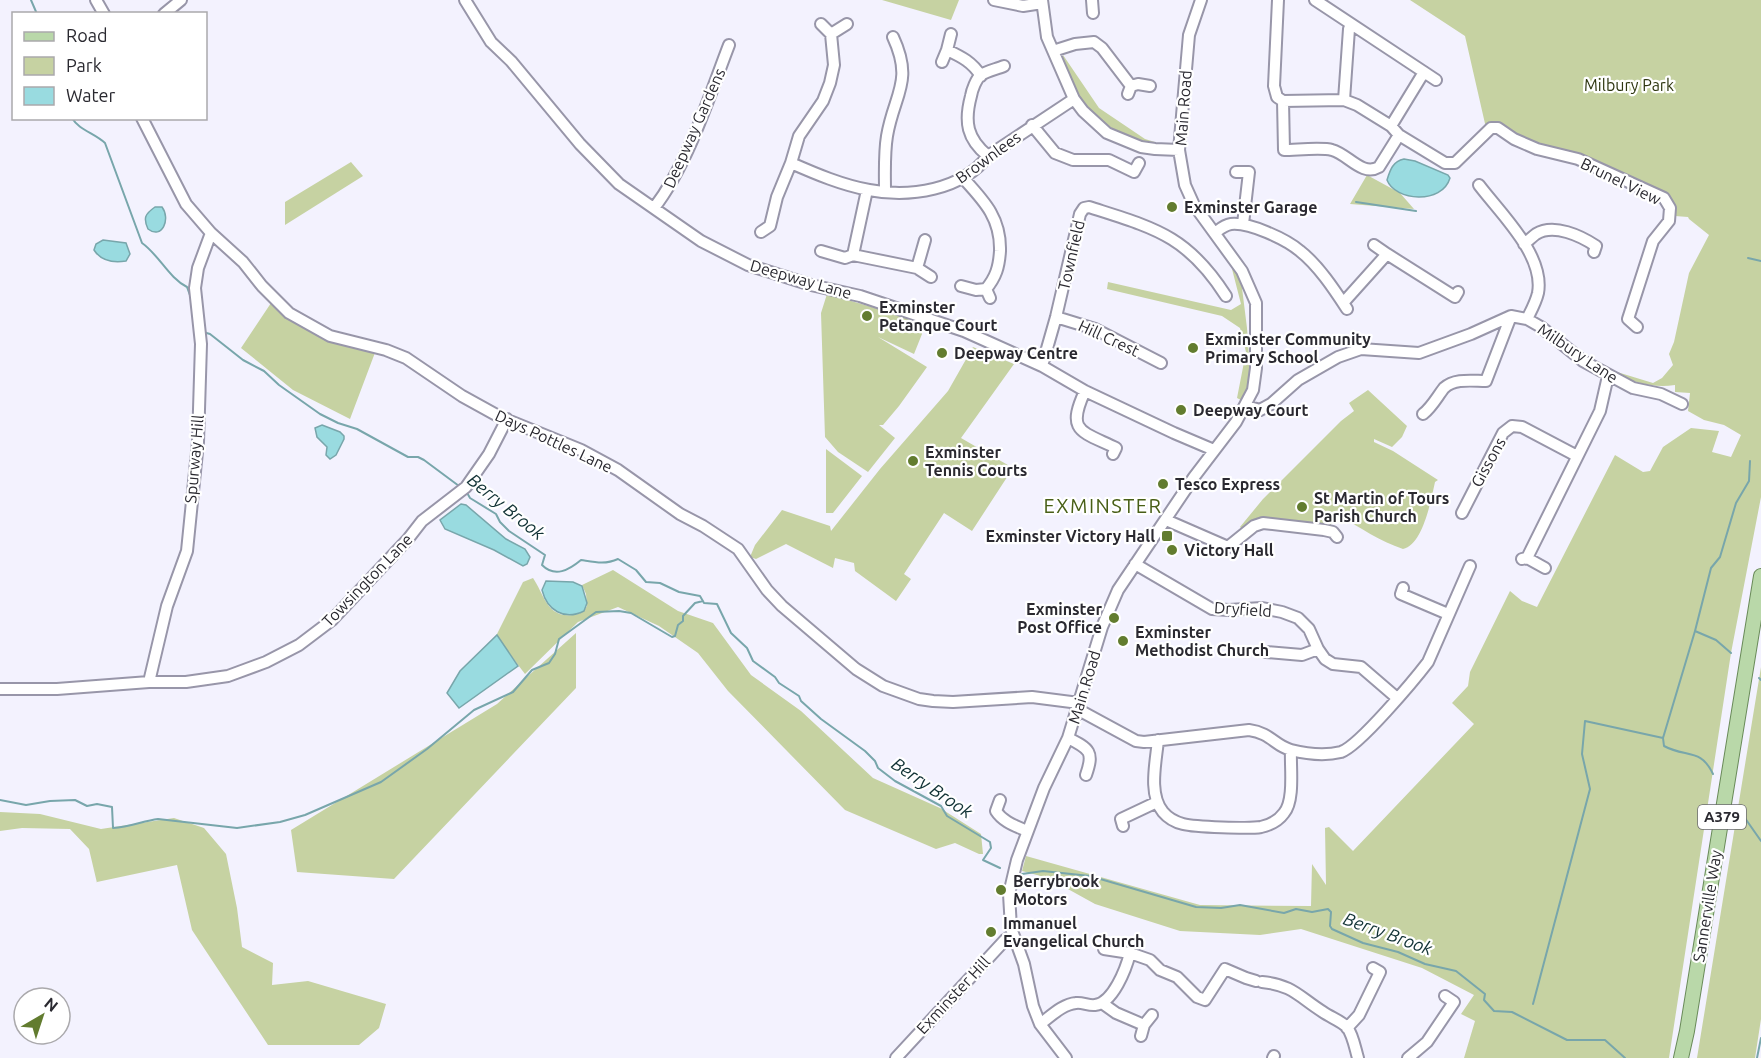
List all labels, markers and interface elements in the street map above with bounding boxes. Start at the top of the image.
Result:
legend [12,12,207,120]
text: Road [66,25,108,45]
text: Park [66,55,102,75]
street label: Deepway Gardens [659,65,729,191]
street label: Main Road [1171,70,1195,146]
park label: Milbury Park [1584,76,1674,94]
text: Water [66,85,116,105]
street label: Brownlees [952,127,1024,187]
street label: Brunel View [1578,154,1665,208]
place label: Exminster Garage [1184,198,1317,216]
marker: Exminster Garage [1165,200,1179,214]
street label: Townfield [1054,218,1088,292]
street label: Deepway Lane [748,256,854,302]
place label: Exminster Petanque Court [879,298,997,334]
marker: Exminster Petanque Court [860,309,874,323]
street label: Hill Crest [1076,316,1143,360]
street label: Milbury Lane [1535,320,1621,386]
place label: Exminster Community Primary School [1205,330,1371,366]
marker: Exminster Community Primary School [1186,341,1200,355]
place label: Deepway Centre [954,344,1078,362]
marker: Deepway Centre [935,346,949,360]
place label: Deepway Court [1193,401,1308,419]
marker: Deepway Court [1174,403,1188,417]
street label: Days Pottles Lane [493,406,615,476]
street label: Spurway Hill [181,414,207,504]
street label: Gissons [1467,434,1509,490]
place label: Exminster Tennis Courts [925,443,1027,479]
marker: Exminster Tennis Courts [906,454,920,468]
water label: Berry Brook [464,469,550,544]
place label: Tesco Express [1175,475,1280,493]
marker: Tesco Express [1156,477,1170,491]
place label: St Martin of Tours Parish Church [1314,489,1449,525]
district label: EXMINSTER [1043,494,1163,517]
marker: St Martin of Tours Parish Church [1295,500,1309,514]
place label: Exminster Victory Hall [986,527,1155,545]
marker: Exminster Victory Hall [1160,529,1174,543]
street label: Towsington Lane [318,530,416,630]
place label: Victory Hall [1184,541,1274,559]
marker: Victory Hall [1165,543,1179,557]
street label: Dryfield [1214,598,1272,620]
place label: Exminster Post Office [1017,600,1102,636]
marker: Exminster Post Office [1107,611,1121,625]
place label: Exminster Methodist Church [1135,623,1269,659]
marker: Exminster Methodist Church [1116,634,1130,648]
street label: Main Road [1064,648,1104,726]
water label: Berry Brook [888,753,977,822]
road number: A379 [1698,805,1746,829]
street label: Sannerville Way [1689,848,1725,963]
place label: Berrybrook Motors [1013,872,1099,908]
marker: Berrybrook Motors [994,883,1008,897]
water label: Berry Brook [1341,908,1436,959]
place label: Immanuel Evangelical Church [1003,914,1144,950]
marker: Immanuel Evangelical Church [984,925,998,939]
street label: Exminster Hill [913,953,993,1037]
north arrow [12,986,72,1046]
text: N [41,994,62,1015]

